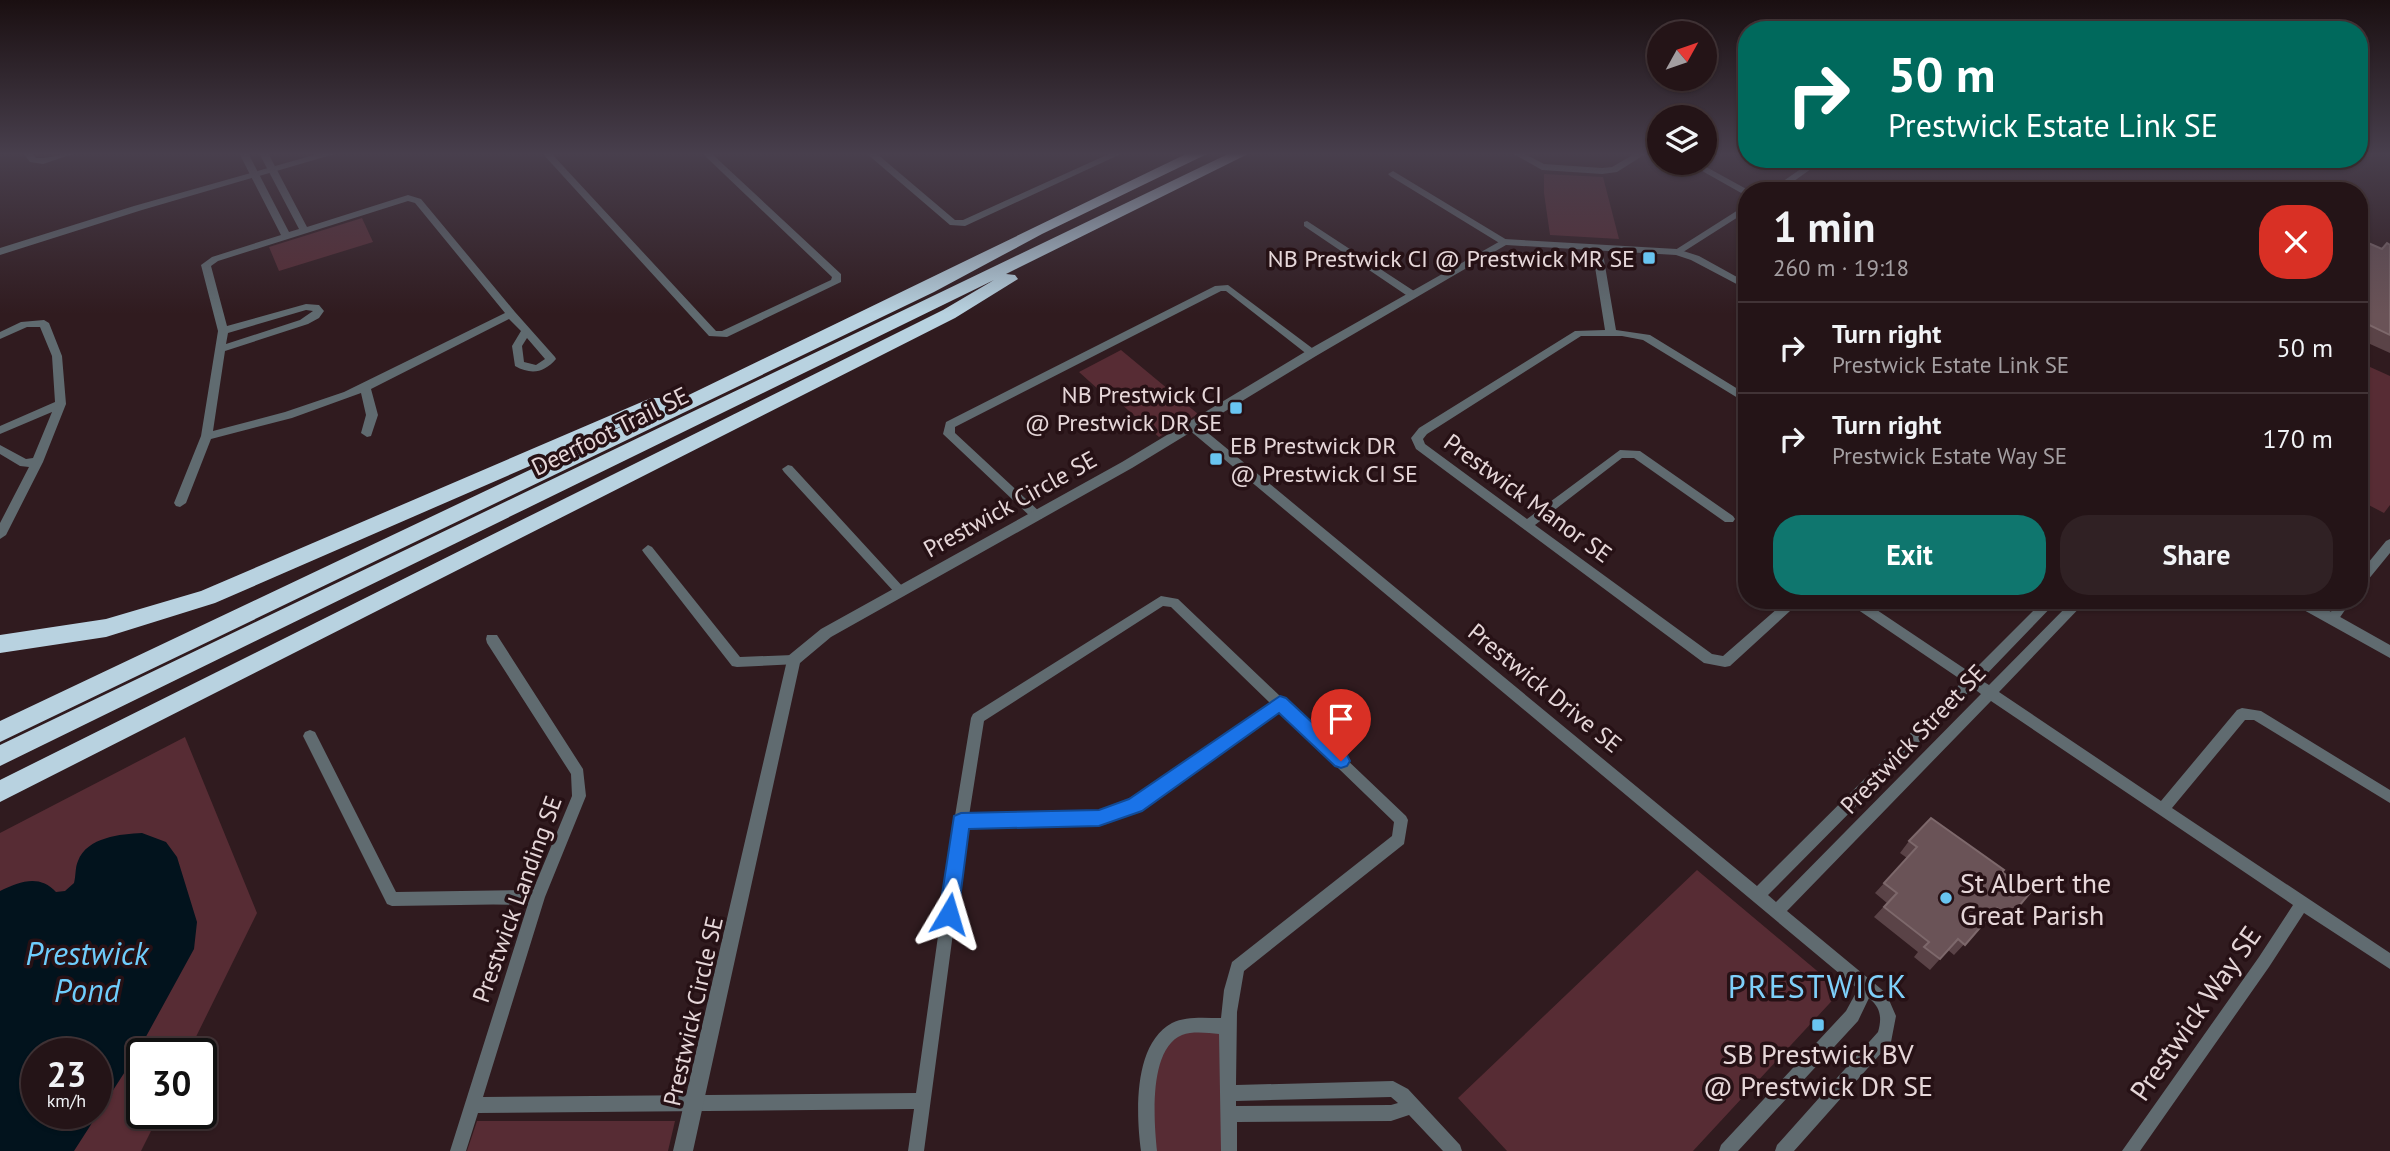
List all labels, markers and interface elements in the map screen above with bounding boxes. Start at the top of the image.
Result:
north arrow [1647,21,1717,91]
map controls [1647,21,1717,175]
text: 50 m [1888,42,1995,106]
icon: right [1773,49,1864,140]
text: Prestwick Estate Link SE [1888,104,2218,146]
button: layers [1647,105,1717,175]
text: 1 min [1773,199,1875,254]
button: close [2259,205,2333,279]
place label: NB Prestwick CI @ Prestwick MR SE [1268,243,1635,274]
marker: NB Prestwick CI @ Prestwick MR SE [1641,250,1657,266]
text: 260 m · 19:18 [1773,253,1909,282]
text: Turn right [1832,317,1941,350]
icon: right [1773,329,1811,367]
text: 50 m [2277,331,2333,364]
text: Prestwick Estate Link SE [1832,350,2069,379]
place label: NB Prestwick CI @ Prestwick DR SE [1025,379,1222,438]
street label: Deerfoot Trail SE [526,380,694,482]
marker: NB Prestwick CI @ Prestwick DR SE [1228,400,1244,416]
text: Turn right [1832,408,1941,441]
icon: right [1773,420,1811,458]
text: 170 m [2262,422,2333,455]
street label: Prestwick Manor SE [1438,427,1618,569]
place label: EB Prestwick DR @ Prestwick CI SE [1230,430,1418,489]
text: Prestwick Estate Way SE [1832,441,2067,470]
street label: Prestwick Circle SE [918,444,1102,564]
marker: EB Prestwick DR @ Prestwick CI SE [1208,451,1224,467]
button: Exit [1773,515,2046,595]
button: Share [2060,515,2333,595]
street label: Prestwick Drive SE [1462,616,1628,760]
street label: Prestwick Street SE [1834,658,1992,820]
pin [1311,689,1371,761]
icon: arrive [1322,700,1360,738]
street label: Prestwick Landing SE [465,791,569,1007]
place label: St Albert the Great Parish [1960,864,2111,933]
position arrow [912,877,986,951]
marker: St Albert the Great Parish [1938,890,1954,906]
street label: Prestwick Circle SE [656,913,730,1109]
street label: Prestwick Way SE [2121,918,2269,1108]
water label: Prestwick Pond [25,932,150,1011]
district label: PRESTWICK [1728,965,1908,1007]
marker: SB Prestwick BV @ Prestwick DR SE [1810,1017,1826,1033]
place label: SB Prestwick BV @ Prestwick DR SE [1703,1035,1933,1104]
speed limit sign: 30 [126,1038,217,1129]
text: 23 [47,1051,86,1097]
text: km/h [47,1089,86,1112]

